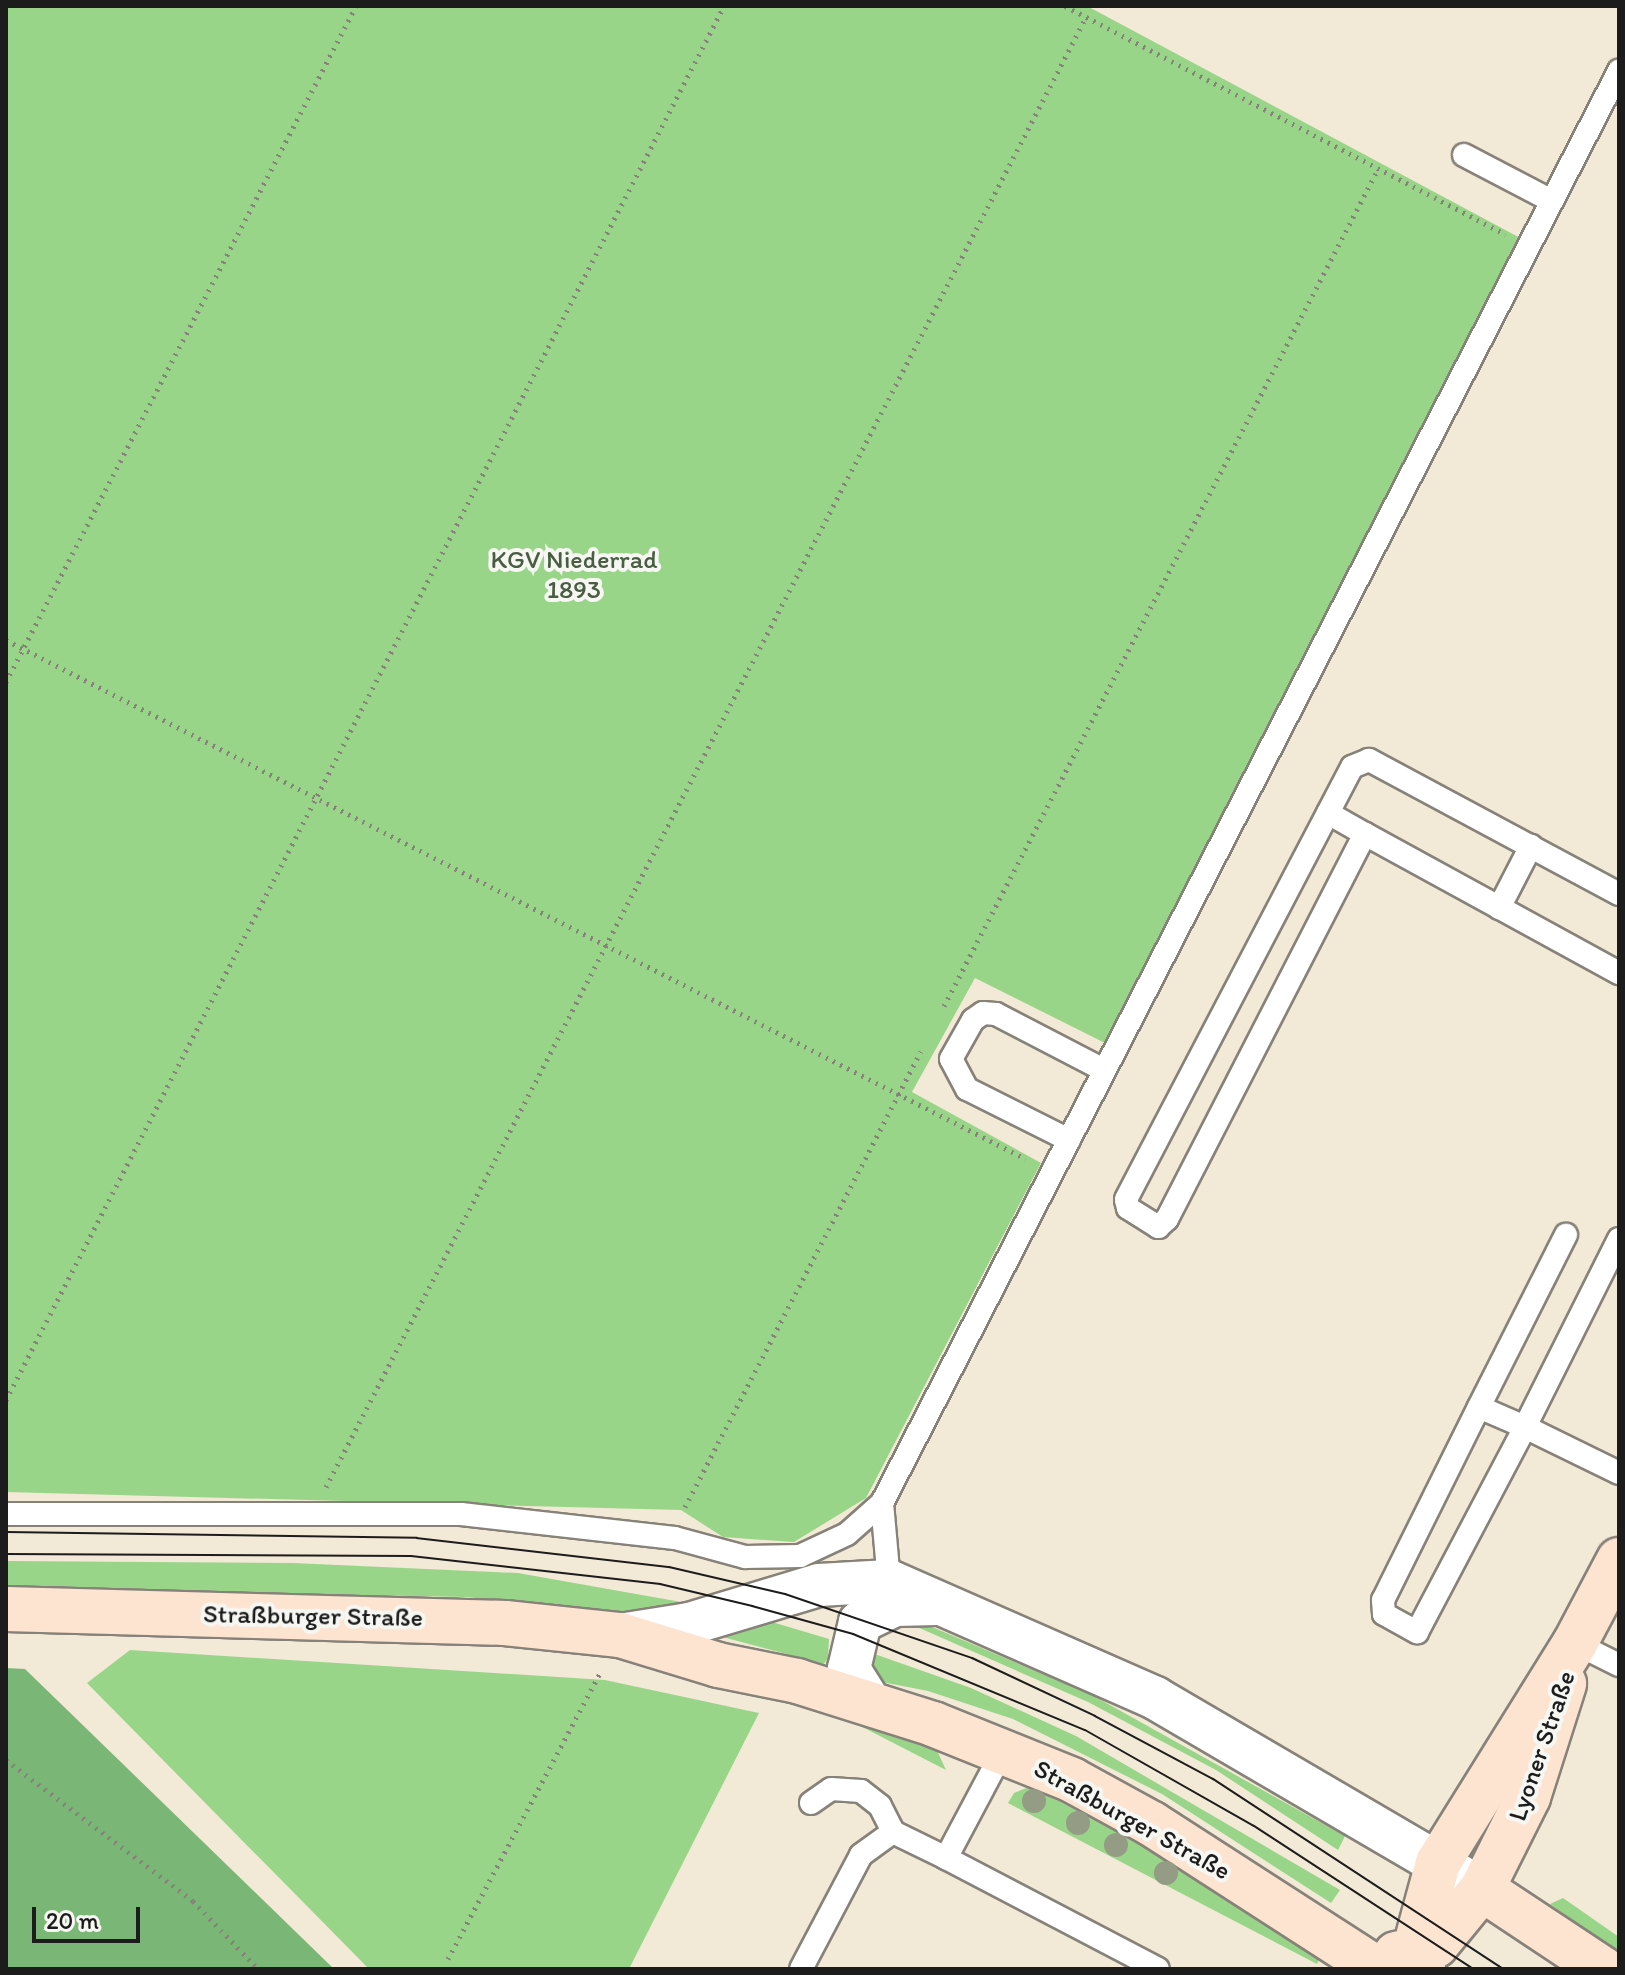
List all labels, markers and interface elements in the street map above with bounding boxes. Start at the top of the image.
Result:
park label: KGV Niederrad 1893 [490,544,658,606]
street label: Straßburger Straße [203,1598,423,1634]
street label: Lyoner Straße [1502,1667,1582,1825]
street label: Straßburger Straße [1028,1753,1236,1887]
scale bar [36,1891,144,1941]
text: 20 m [46,1906,99,1935]

